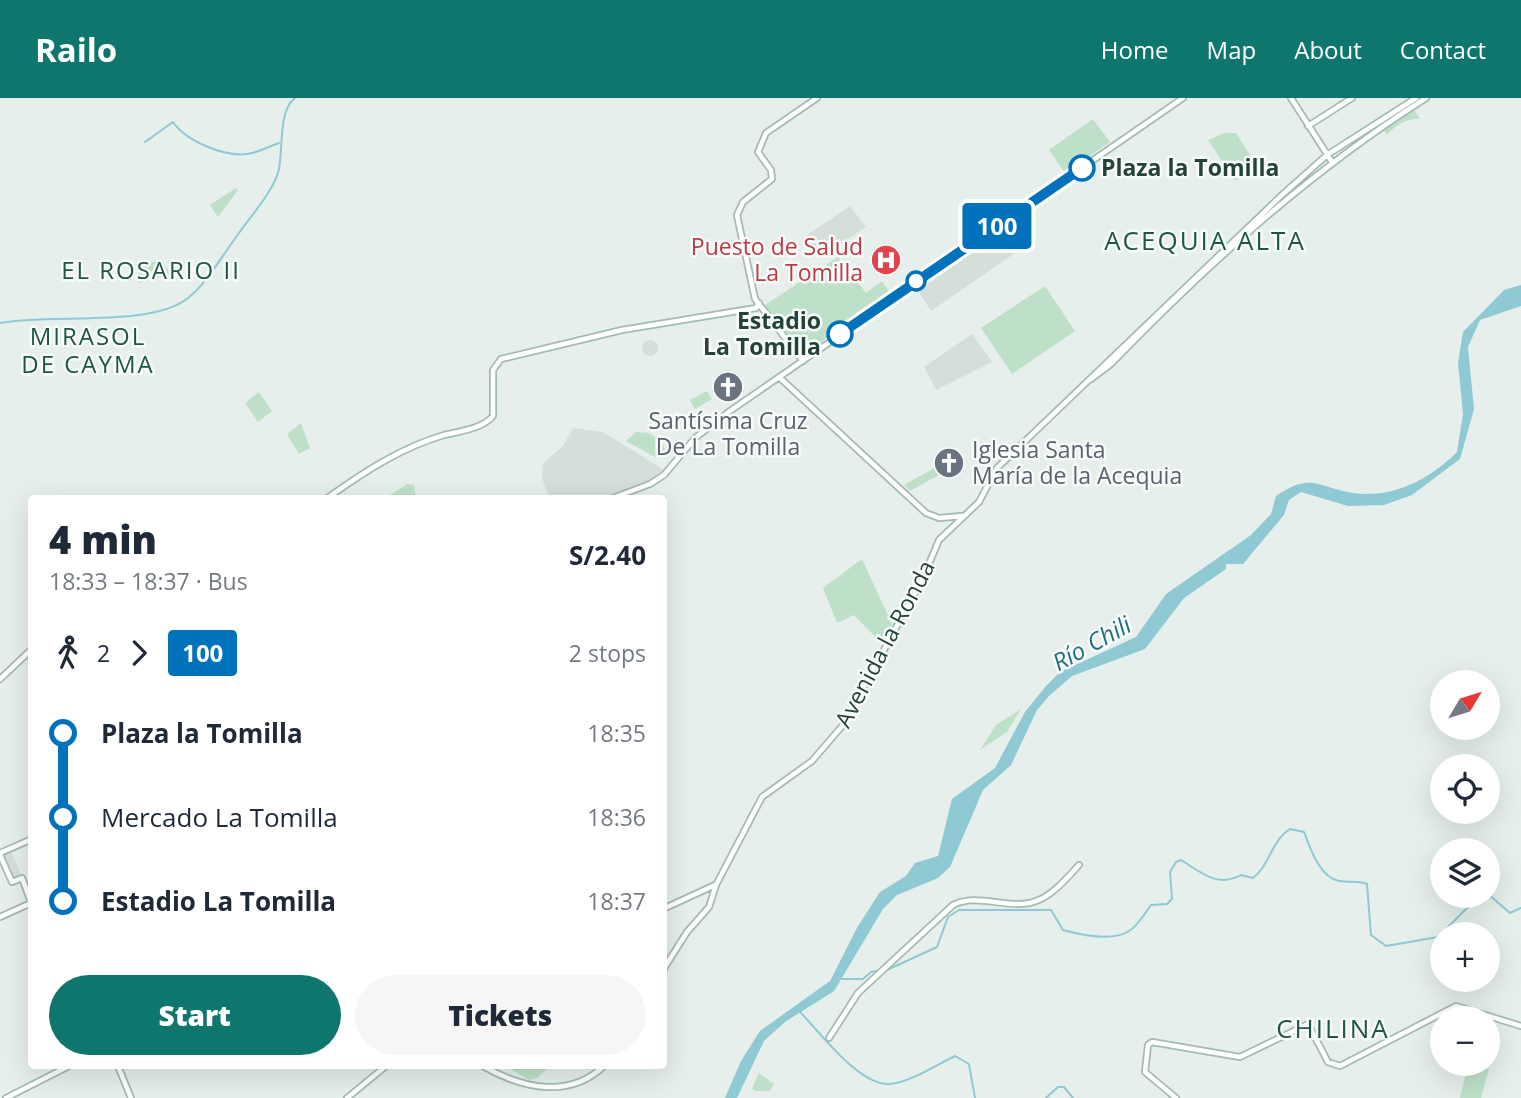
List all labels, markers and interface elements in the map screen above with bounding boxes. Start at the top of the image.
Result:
text: Railo [35,27,117,72]
text: Home [1101,33,1169,66]
text: Map [1207,33,1256,66]
text: About [1294,33,1362,66]
text: Contact [1400,33,1486,66]
place label: Plaza la Tomilla [1101,151,1279,183]
marker: Plaza la Tomilla [1069,155,1095,181]
line badge: 100 [957,203,1037,249]
text: 100 [976,209,1018,242]
district label: ACEQUIA ALTA [1104,222,1306,258]
place label: Puesto de Salud La Tomilla [691,230,863,288]
hospital icon: Puesto de Salud La Tomilla [869,243,903,277]
district label: EL ROSARIO II [61,253,241,286]
unlabelled marker [906,271,926,291]
place label: Estadio La Tomilla [703,304,821,362]
district label: MIRASOL DE CAYMA [21,319,155,380]
marker: Estadio La Tomilla [827,321,853,347]
church icon: Santísima Cruz De La Tomilla [711,370,745,404]
place label: Santísima Cruz De La Tomilla [648,404,808,462]
place label: Iglesia Santa María de la Acequia [972,433,1182,491]
church icon: Iglesia Santa María de la Acequia [932,446,966,480]
text: 4 min [49,513,157,565]
text: S/2.40 [569,537,646,573]
street label: Avenida la Ronda [827,554,942,733]
text: 18:33 – 18:37 · Bus [49,565,248,597]
water label: Río Chili [1046,607,1138,678]
icon: walk [49,634,87,672]
icon: forward [120,634,158,672]
text: 100 [182,636,223,669]
text: 2 [97,637,110,669]
text: 2 stops [569,637,646,669]
north arrow [1430,670,1500,740]
map controls [1430,670,1500,1076]
text: Plaza la Tomilla [101,715,303,751]
text: 18:35 [587,717,646,749]
button: locate [1430,754,1500,824]
text: Mercado La Tomilla [101,799,338,835]
text: 18:36 [587,801,646,833]
button: layers [1430,838,1500,908]
text: Estadio La Tomilla [101,883,336,919]
text: 18:37 [587,885,646,917]
button: + [1430,922,1500,992]
button: Start [49,975,341,1055]
button: Tickets [355,975,646,1055]
button: − [1430,1006,1500,1076]
district label: CHILINA [1276,1010,1390,1046]

